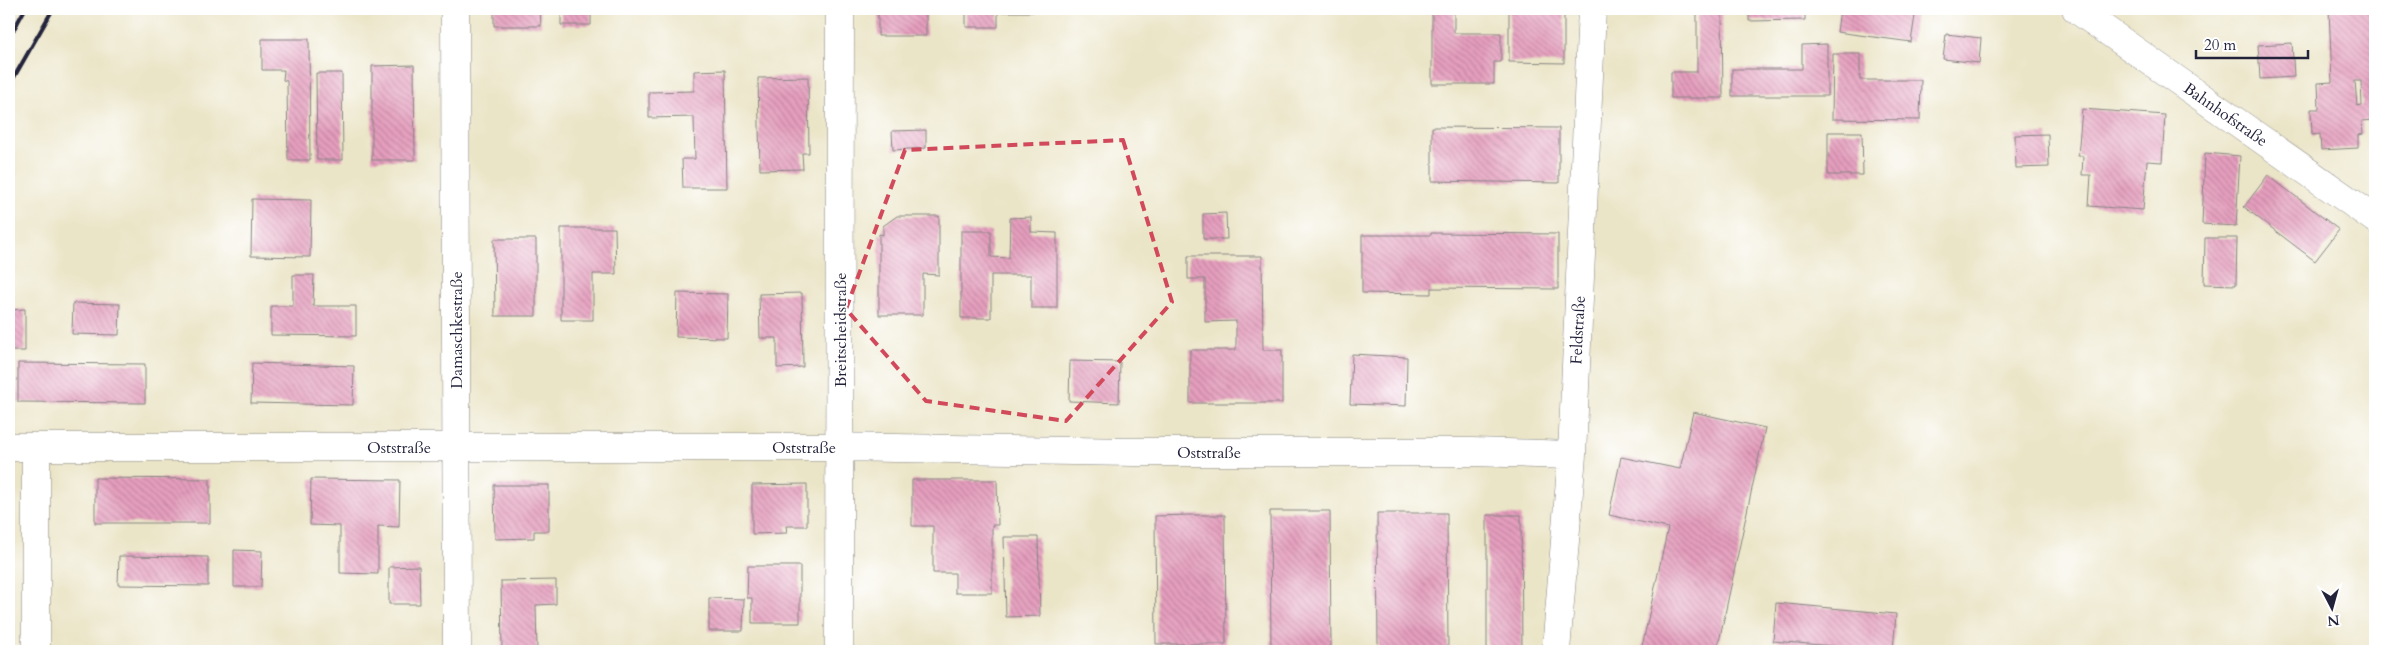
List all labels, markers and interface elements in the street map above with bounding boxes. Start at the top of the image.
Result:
scale bar [2196,28,2309,60]
text: 20 m [2204,35,2236,55]
street label: Bahnhofstraße [2179,78,2272,152]
street label: Damaschkestraße [446,271,468,389]
street label: Breitscheidstraße [830,272,852,388]
street label: Feldstraße [1565,295,1591,365]
street label: Oststraße [367,437,431,459]
street label: Oststraße [772,437,836,459]
street label: Oststraße [1177,442,1241,464]
north arrow [2306,582,2356,632]
text: N [2326,610,2340,631]

